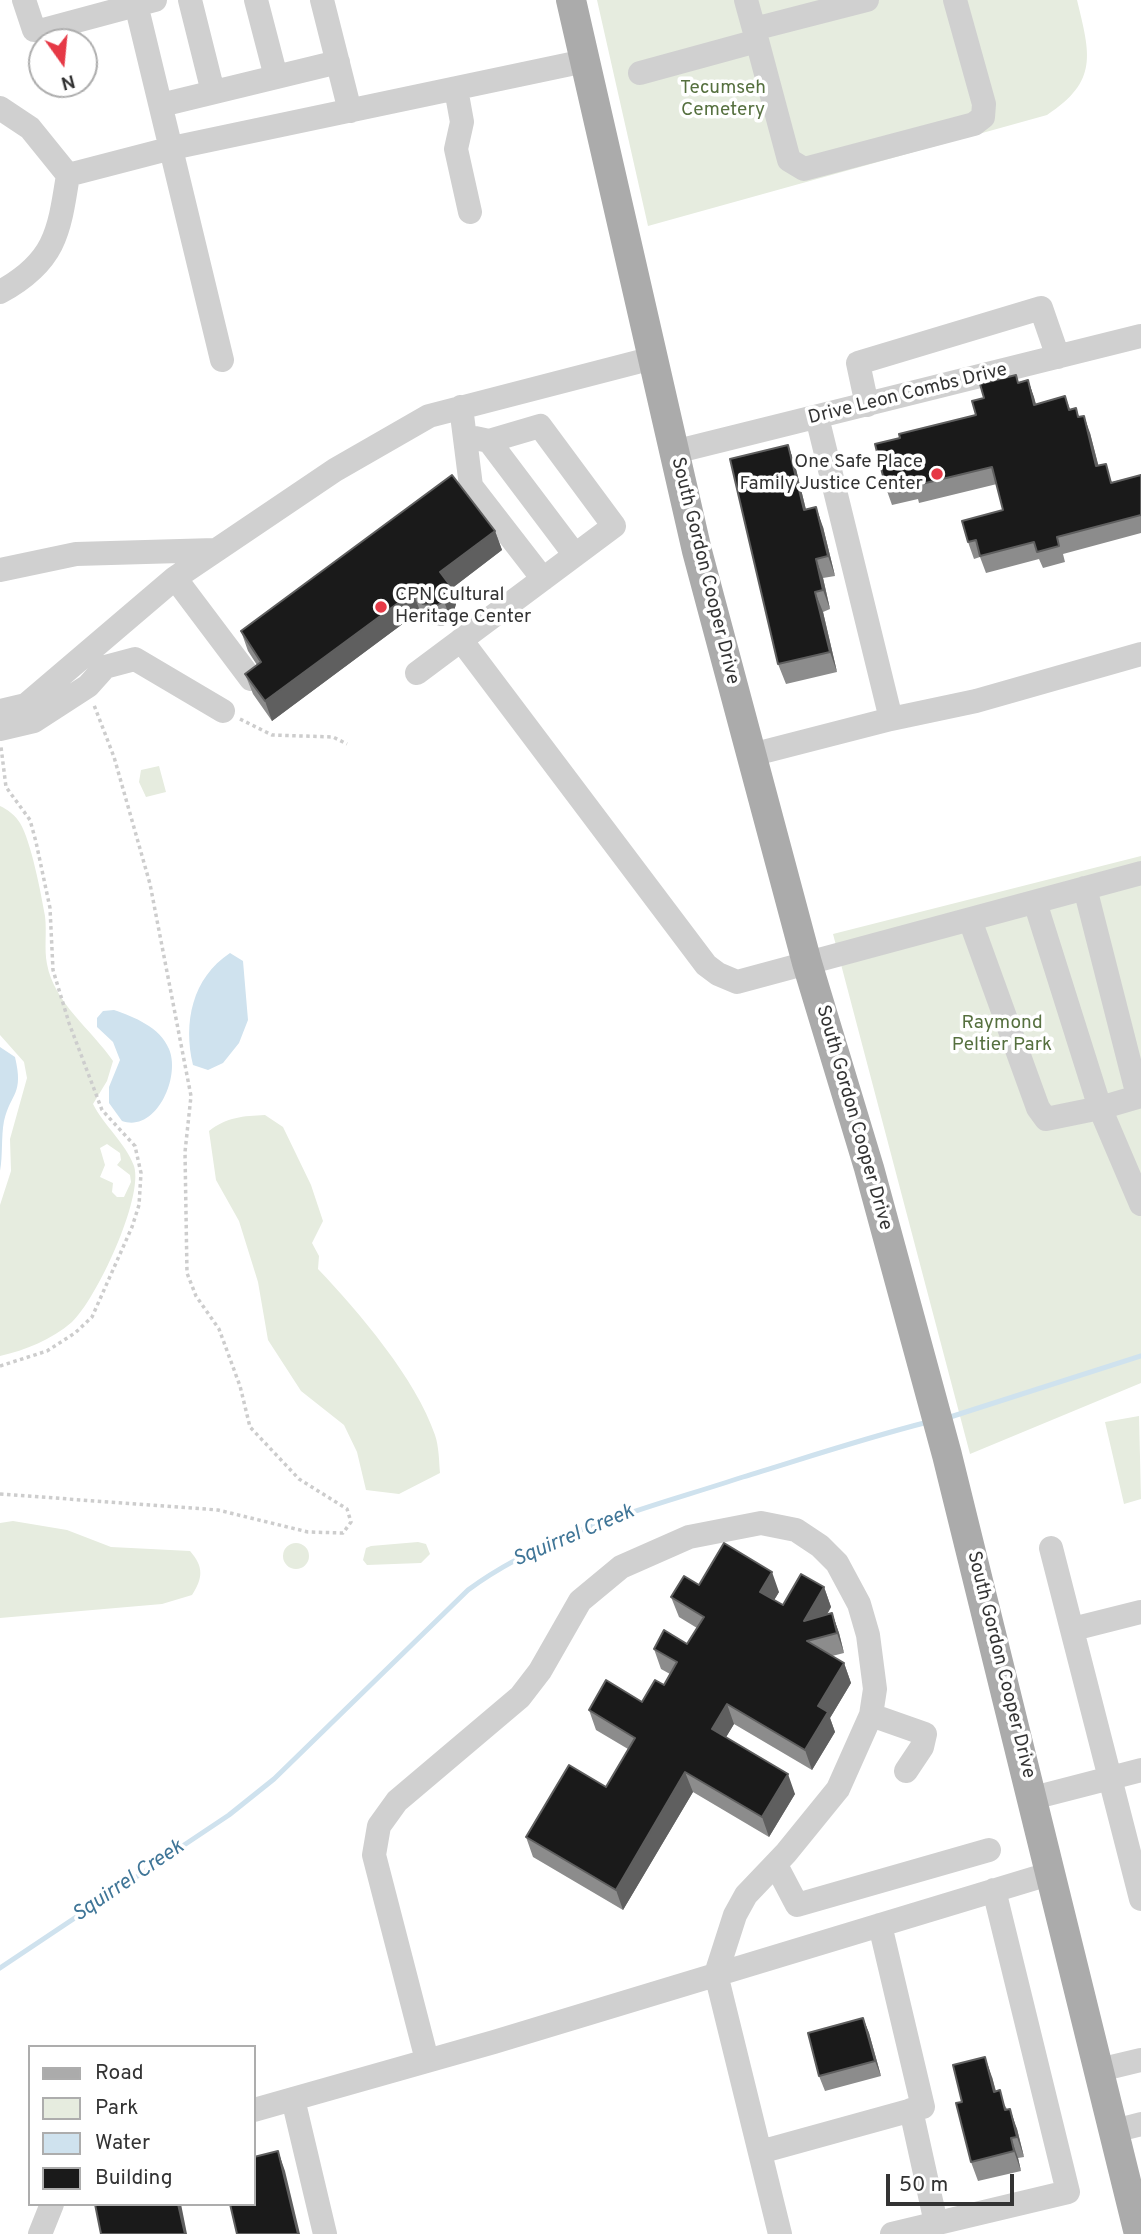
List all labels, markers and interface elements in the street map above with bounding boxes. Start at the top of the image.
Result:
north arrow [28,28,98,98]
text: N [58,68,78,95]
park label: Tecumseh Cemetery [680,78,766,122]
street label: Drive Leon Combs Drive [806,359,1010,431]
place label: One Safe Place Family Justice Center [739,452,923,496]
street label: South Gordon Cooper Drive [665,455,743,687]
marker: One Safe Place Family Justice Center [929,466,945,482]
place label: CPN Cultural Heritage Center [395,585,531,629]
marker: CPN Cultural Heritage Center [373,599,389,615]
street label: South Gordon Cooper Drive [810,1003,896,1233]
park label: Raymond Peltier Park [952,1013,1052,1057]
water label: Squirrel Creek [510,1500,638,1574]
street label: South Gordon Cooper Drive [961,1549,1039,1781]
water label: Squirrel Creek [69,1836,189,1928]
legend [28,2045,256,2206]
text: Road [95,2060,144,2087]
text: Park [95,2095,138,2122]
text: Water [95,2130,150,2157]
scale bar [889,2160,1017,2204]
text: Building [95,2165,173,2192]
text: 50 m [899,2172,948,2199]

